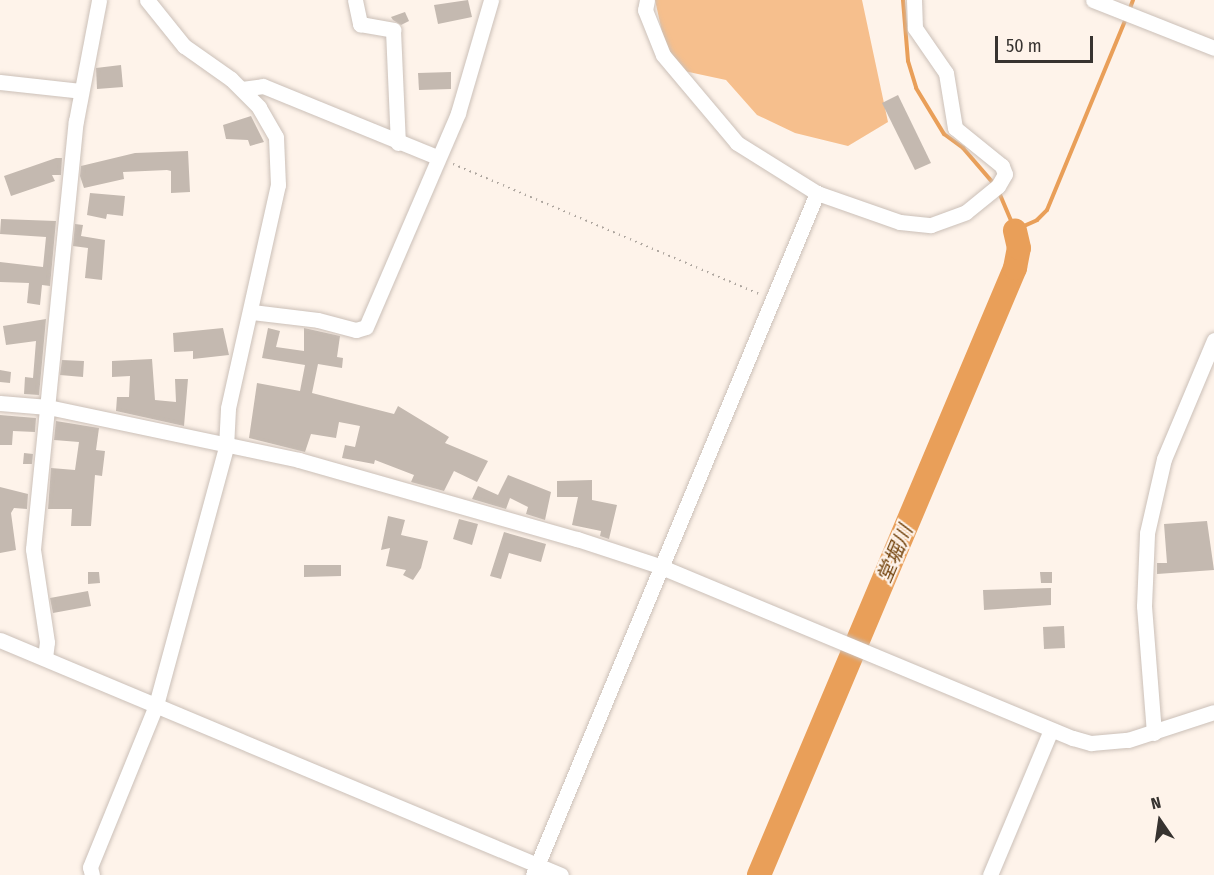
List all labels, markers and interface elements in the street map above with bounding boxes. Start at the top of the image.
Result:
scale bar [998,24,1096,62]
text: 50 m [1006,35,1042,57]
water label: 堂堀川 [872,522,918,586]
north arrow [1130,791,1190,851]
text: N [1149,793,1163,813]

